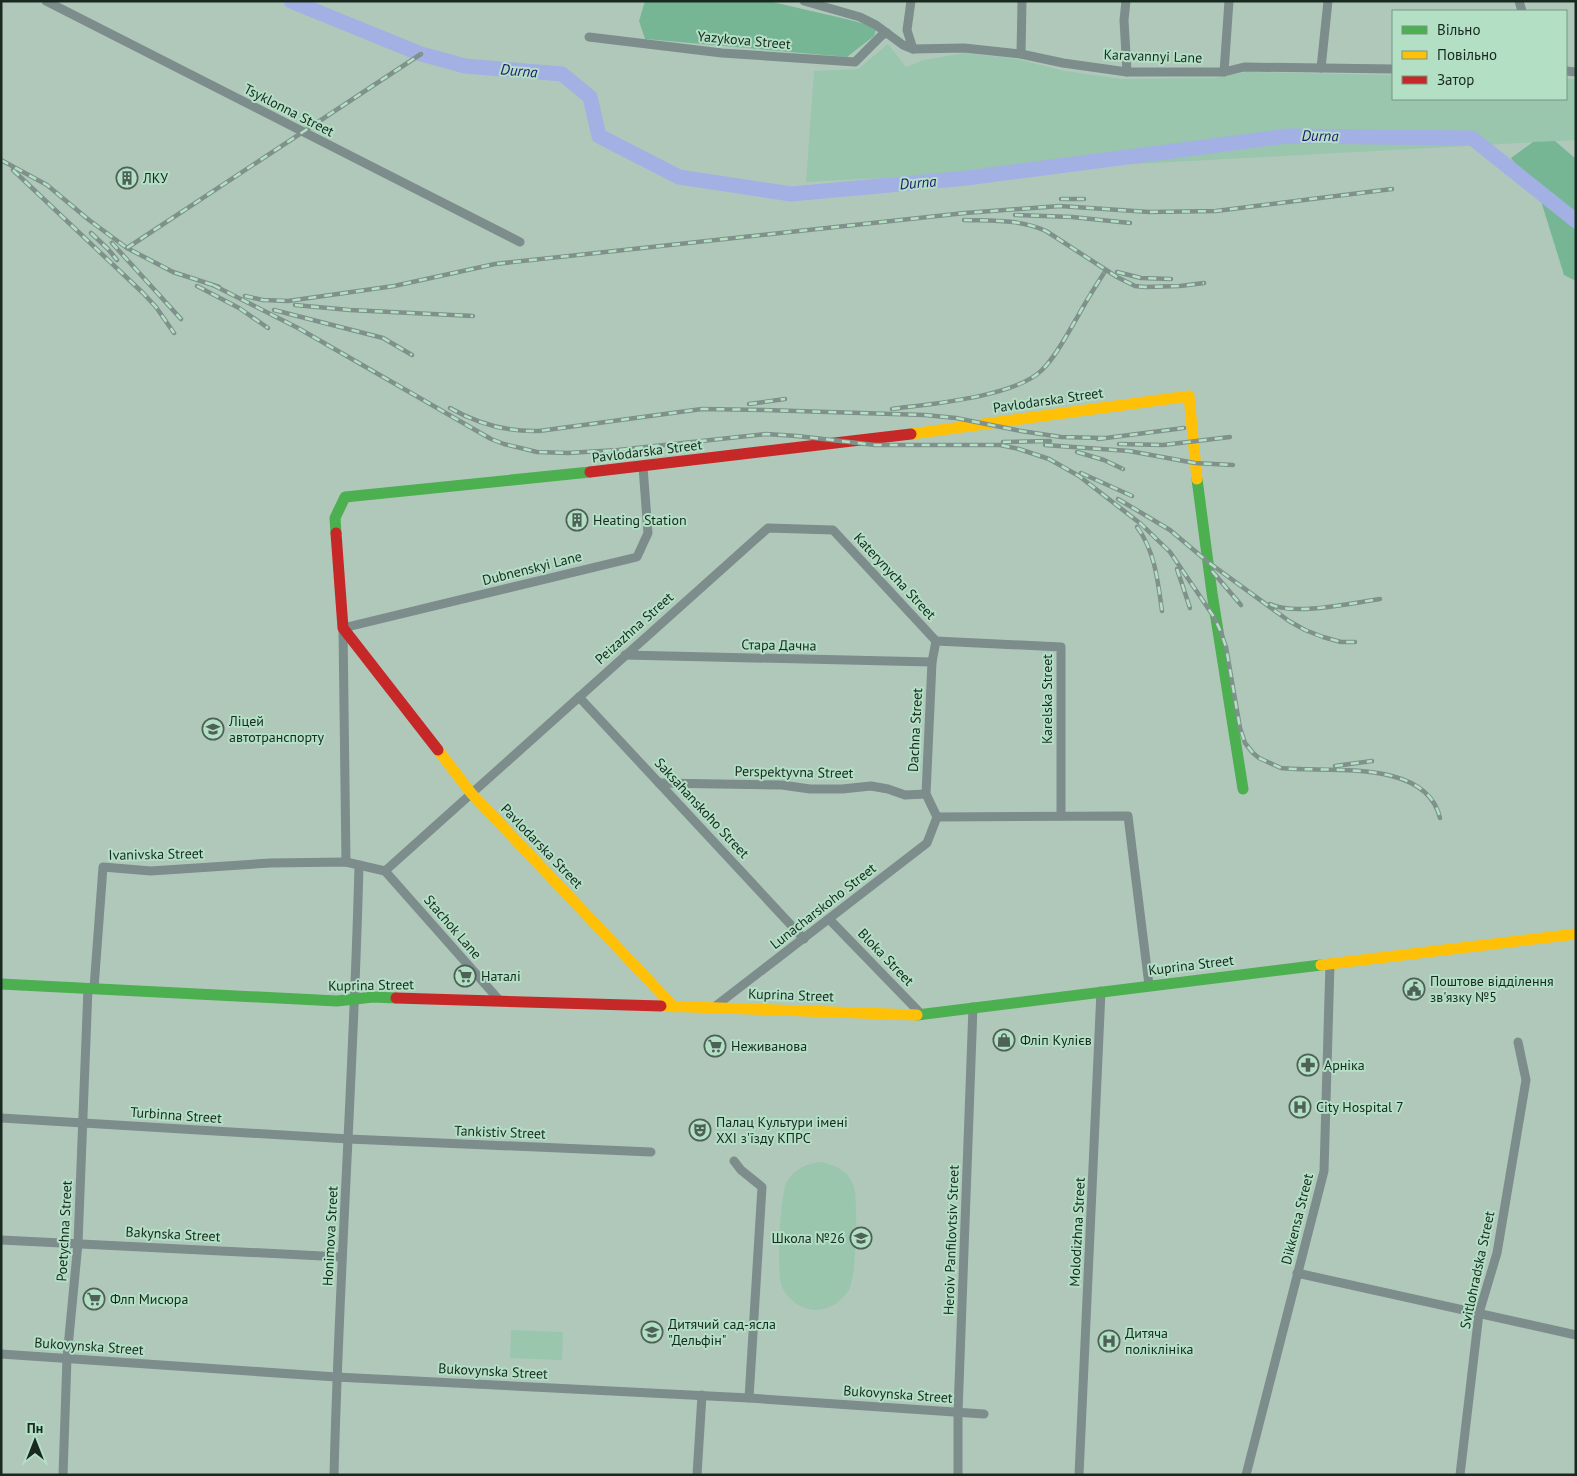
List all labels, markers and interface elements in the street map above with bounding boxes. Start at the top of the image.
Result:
legend [1392,10,1567,100]
text: Вільно [1437,20,1480,39]
street label: Yazykova Street [697,27,792,53]
street label: Karavannyi Lane [1103,45,1203,67]
text: Повільно [1437,45,1497,64]
water label: Durna [500,59,539,82]
text: Затор [1437,70,1474,89]
street label: Tsyklonna Street [241,80,337,141]
water label: Durna [1301,126,1339,145]
building icon: ЛКУ [115,166,139,190]
place label: ЛКУ [142,169,168,187]
water label: Durna [899,171,938,194]
street label: Pavlodarska Street [992,383,1104,417]
street label: Pavlodarska Street [591,435,703,467]
building icon: Heating Station [565,508,589,532]
place label: Heating Station [593,511,687,529]
street label: Katerynycha Street [850,529,940,623]
street label: Dubnenskyi Lane [480,547,584,589]
street label: Peizazhna Street [591,588,677,668]
street label: Стара Дачна [741,635,817,655]
street label: Karelska Street [1038,654,1056,744]
street label: Dachna Street [904,687,926,772]
place label: Ліцей автотранспорту [228,712,324,746]
school or university icon: Ліцей автотранспорту [201,717,225,741]
street label: Saksahanskoho Street [651,754,753,862]
street label: Perspektyvna Street [735,762,854,782]
street label: Pavlodarska Street [497,800,587,892]
street label: Ivanivska Street [108,844,204,864]
street label: Lunacharskoho Street [766,859,880,953]
street label: Stachok Lane [420,891,486,963]
street label: Bloka Street [854,925,918,990]
street label: Kuprina Street [1147,951,1235,979]
supermarket icon: Наталі [453,964,477,988]
place label: Наталі [481,967,521,985]
place label: Поштове відділення зв'язку №5 [1430,972,1554,1006]
street label: Kuprina Street [328,975,414,995]
public building icon: Поштове відділення зв'язку №5 [1402,977,1426,1001]
street label: Kuprina Street [748,985,834,1006]
shop icon: Фліп Кулієв [992,1028,1016,1052]
place label: Фліп Кулієв [1020,1031,1092,1049]
supermarket icon: Неживанова [703,1034,727,1058]
place label: Неживанова [731,1037,807,1055]
pharmacy icon: Арніка [1296,1053,1320,1077]
place label: Арніка [1324,1056,1365,1074]
hospital icon: City Hospital 7 [1288,1095,1312,1119]
place label: City Hospital 7 [1316,1098,1404,1116]
street label: Turbinna Street [130,1103,223,1127]
place label: Палац Культури імені XXI з'їзду КПРС [716,1113,848,1147]
theatre icon: Палац Культури імені XXI з'їзду КПРС [688,1118,712,1142]
street label: Tankistiv Street [454,1121,546,1143]
street label: Heroiv Panfilovtsiv Street [939,1164,963,1315]
street label: Dikkensa Street [1277,1171,1317,1266]
street label: Molodizhna Street [1065,1177,1089,1287]
street label: Poetychna Street [52,1180,76,1282]
street label: Honimova Street [318,1185,342,1287]
street label: Svitlohradska Street [1456,1209,1498,1331]
street label: Bakynska Street [125,1223,221,1245]
school or university icon: Школа №26 [849,1226,873,1250]
place label: Школа №26 [771,1229,845,1247]
supermarket icon: Флп Мисюра [82,1287,106,1311]
place label: Флп Мисюра [110,1290,188,1308]
place label: Дитячий сад-ясла "Дельфін" [668,1315,776,1349]
school or university icon: Дитячий сад-ясла "Дельфін" [640,1320,664,1344]
place label: Дитяча поліклініка [1125,1324,1194,1358]
hospital icon: Дитяча поліклініка [1097,1329,1121,1353]
street label: Bukovynska Street [34,1333,145,1359]
street label: Bukovynska Street [438,1359,548,1383]
street label: Bukovynska Street [843,1381,954,1407]
north arrow [10,1416,60,1466]
text: Пн [27,1419,43,1437]

